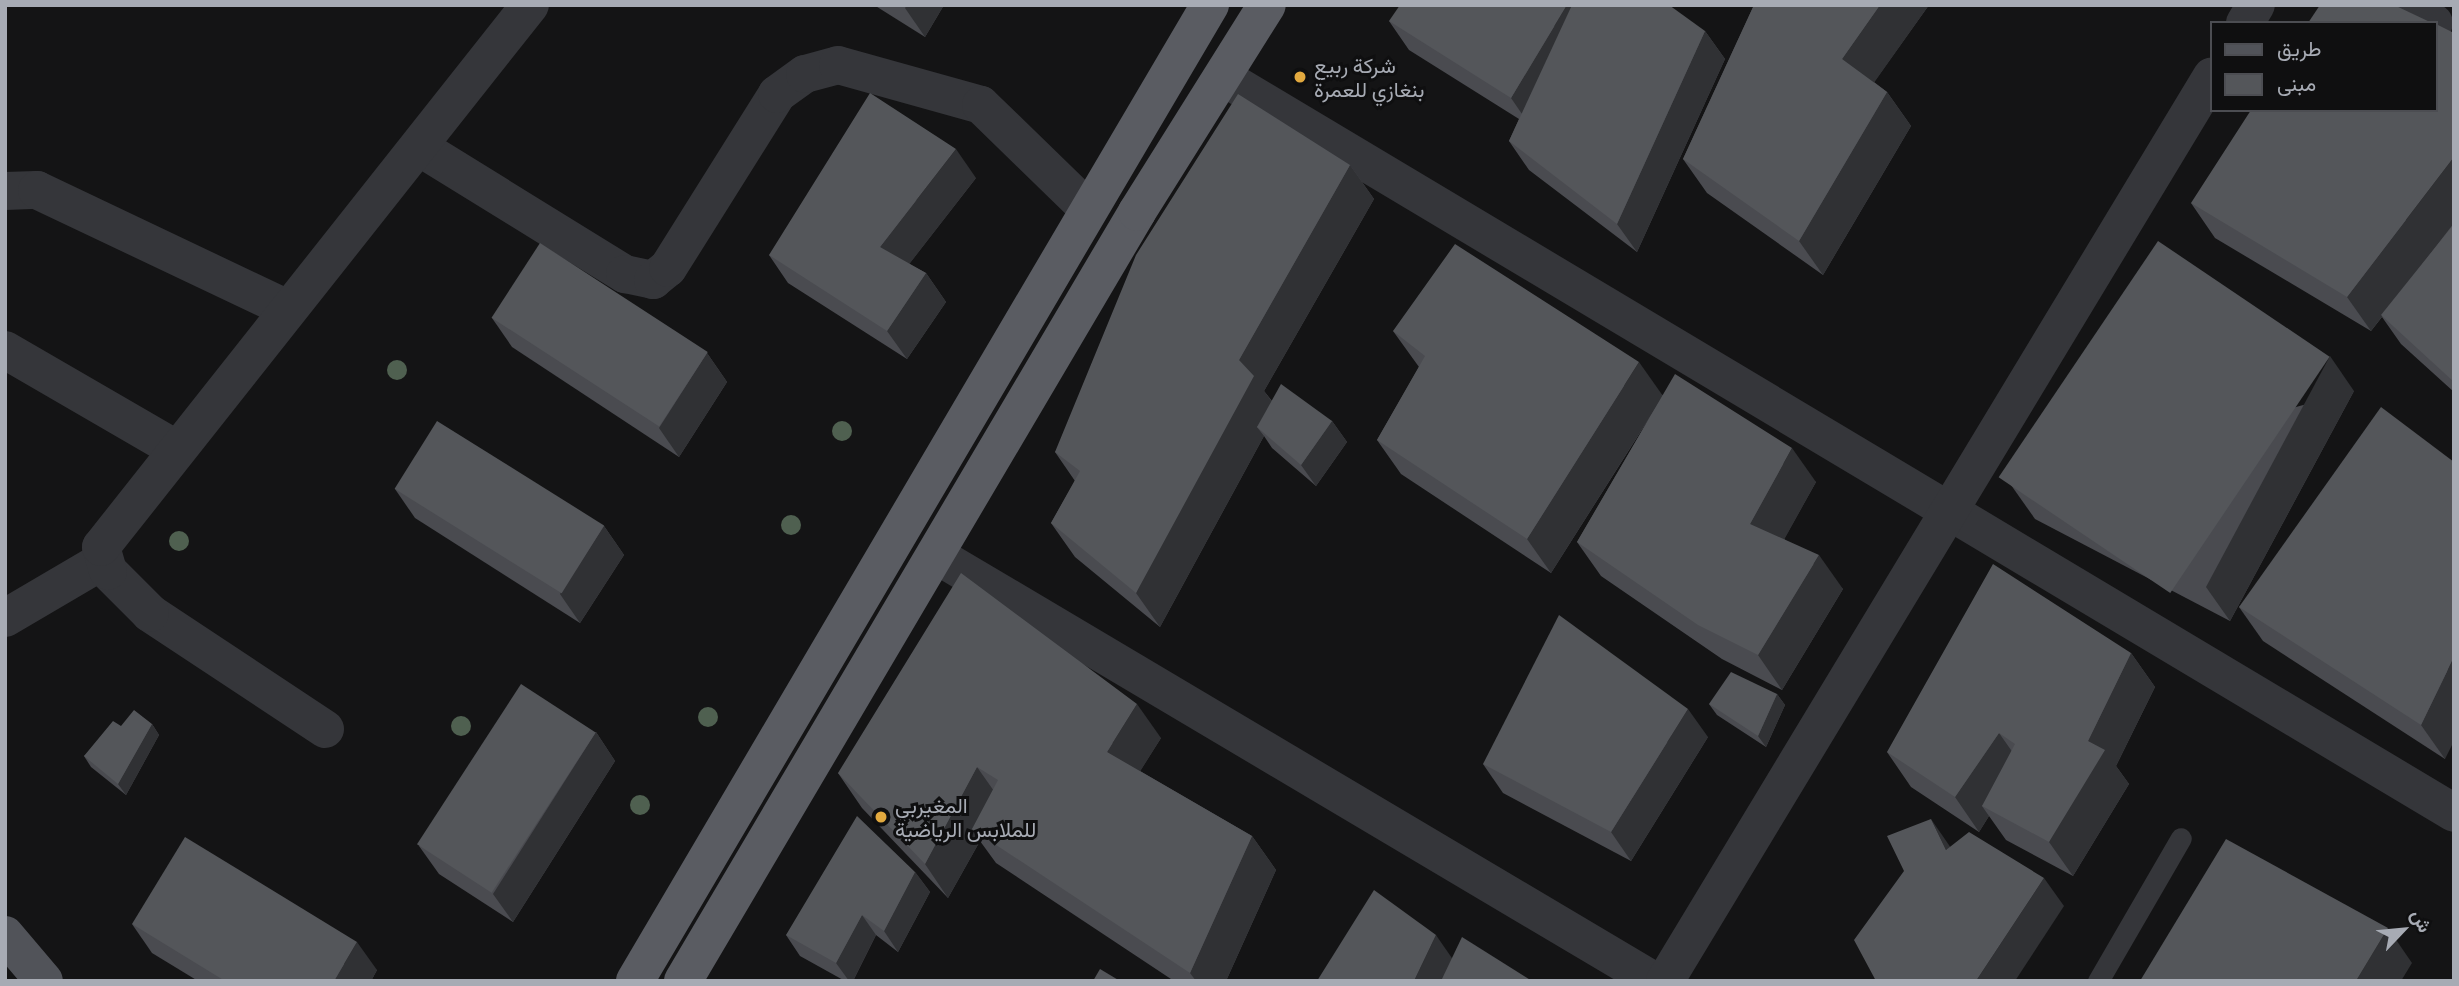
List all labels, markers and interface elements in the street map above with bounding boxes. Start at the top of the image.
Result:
legend [2210,21,2438,112]
text: طريق [2277,32,2322,64]
place label: شركة ربيع بنغازي للعمرة [1314,52,1424,102]
text: مبنى [2277,67,2316,99]
marker: شركة ربيع بنغازي للعمرة [1292,69,1308,85]
place label: المغيربي للملابس الرياضية [895,792,1036,842]
marker: المغيربي للملابس الرياضية [873,809,889,825]
north arrow [2368,895,2438,965]
text: ش [2404,904,2440,937]

